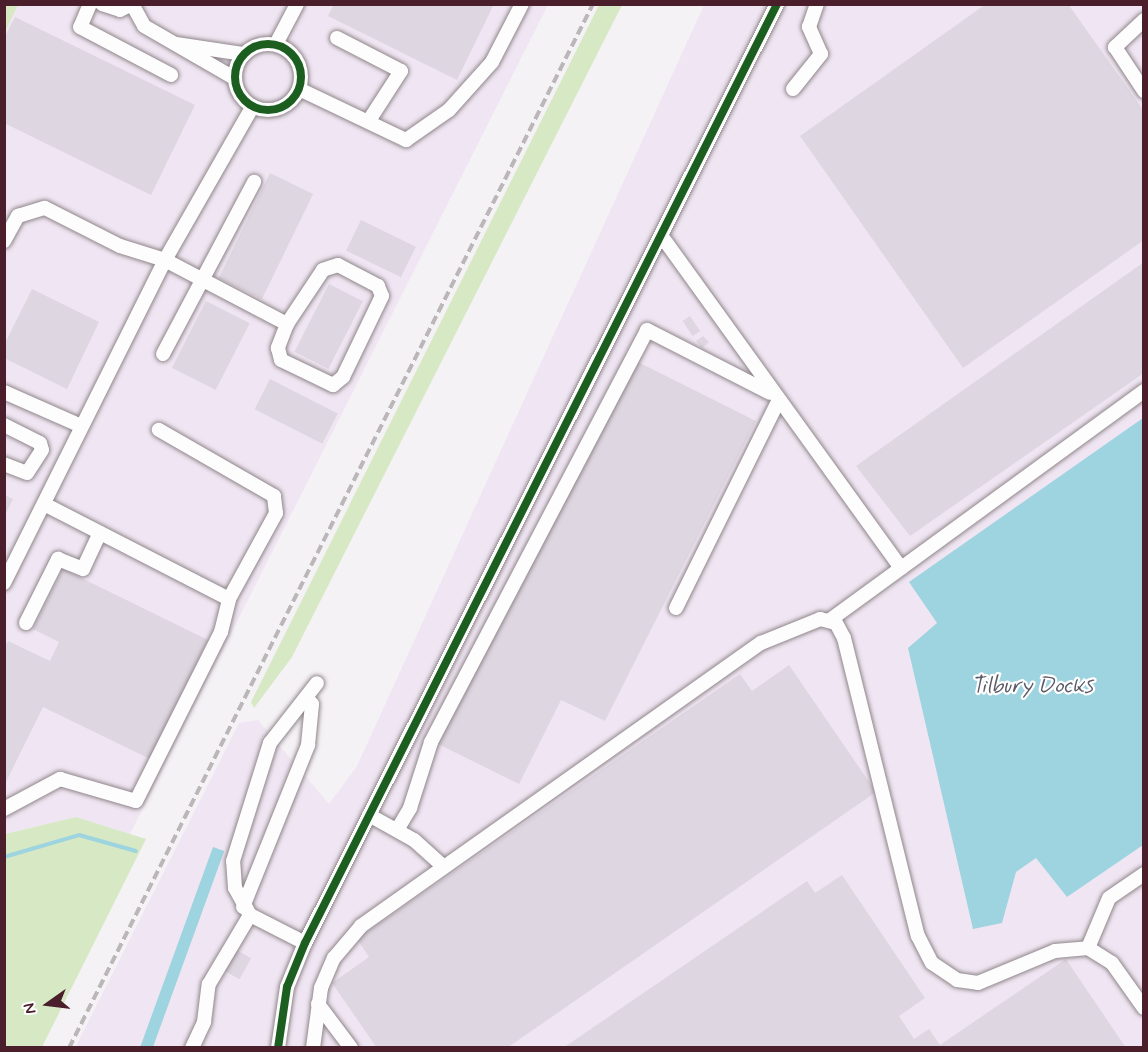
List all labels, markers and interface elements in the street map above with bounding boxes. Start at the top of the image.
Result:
water label: Tilbury Docks [971,674,1093,700]
north arrow [18,974,78,1034]
text: N [19,1001,42,1016]

